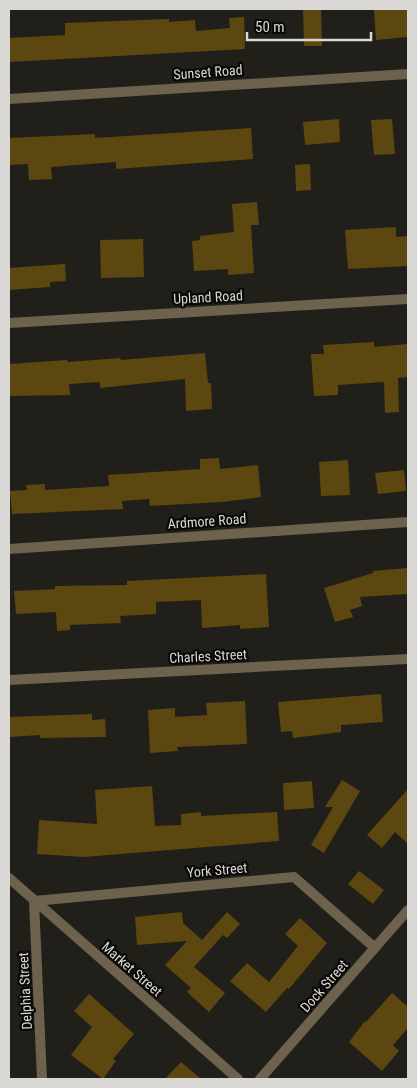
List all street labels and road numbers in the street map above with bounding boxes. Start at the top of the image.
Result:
street label: Sunset Road [173,62,243,82]
street label: Upland Road [173,287,243,307]
street label: Ardmore Road [167,510,247,532]
street label: Charles Street [169,646,247,666]
street label: York Street [186,859,248,881]
street label: Market Street [99,939,165,999]
street label: Delphia Street [15,952,35,1030]
street label: Dock Street [297,957,351,1015]

